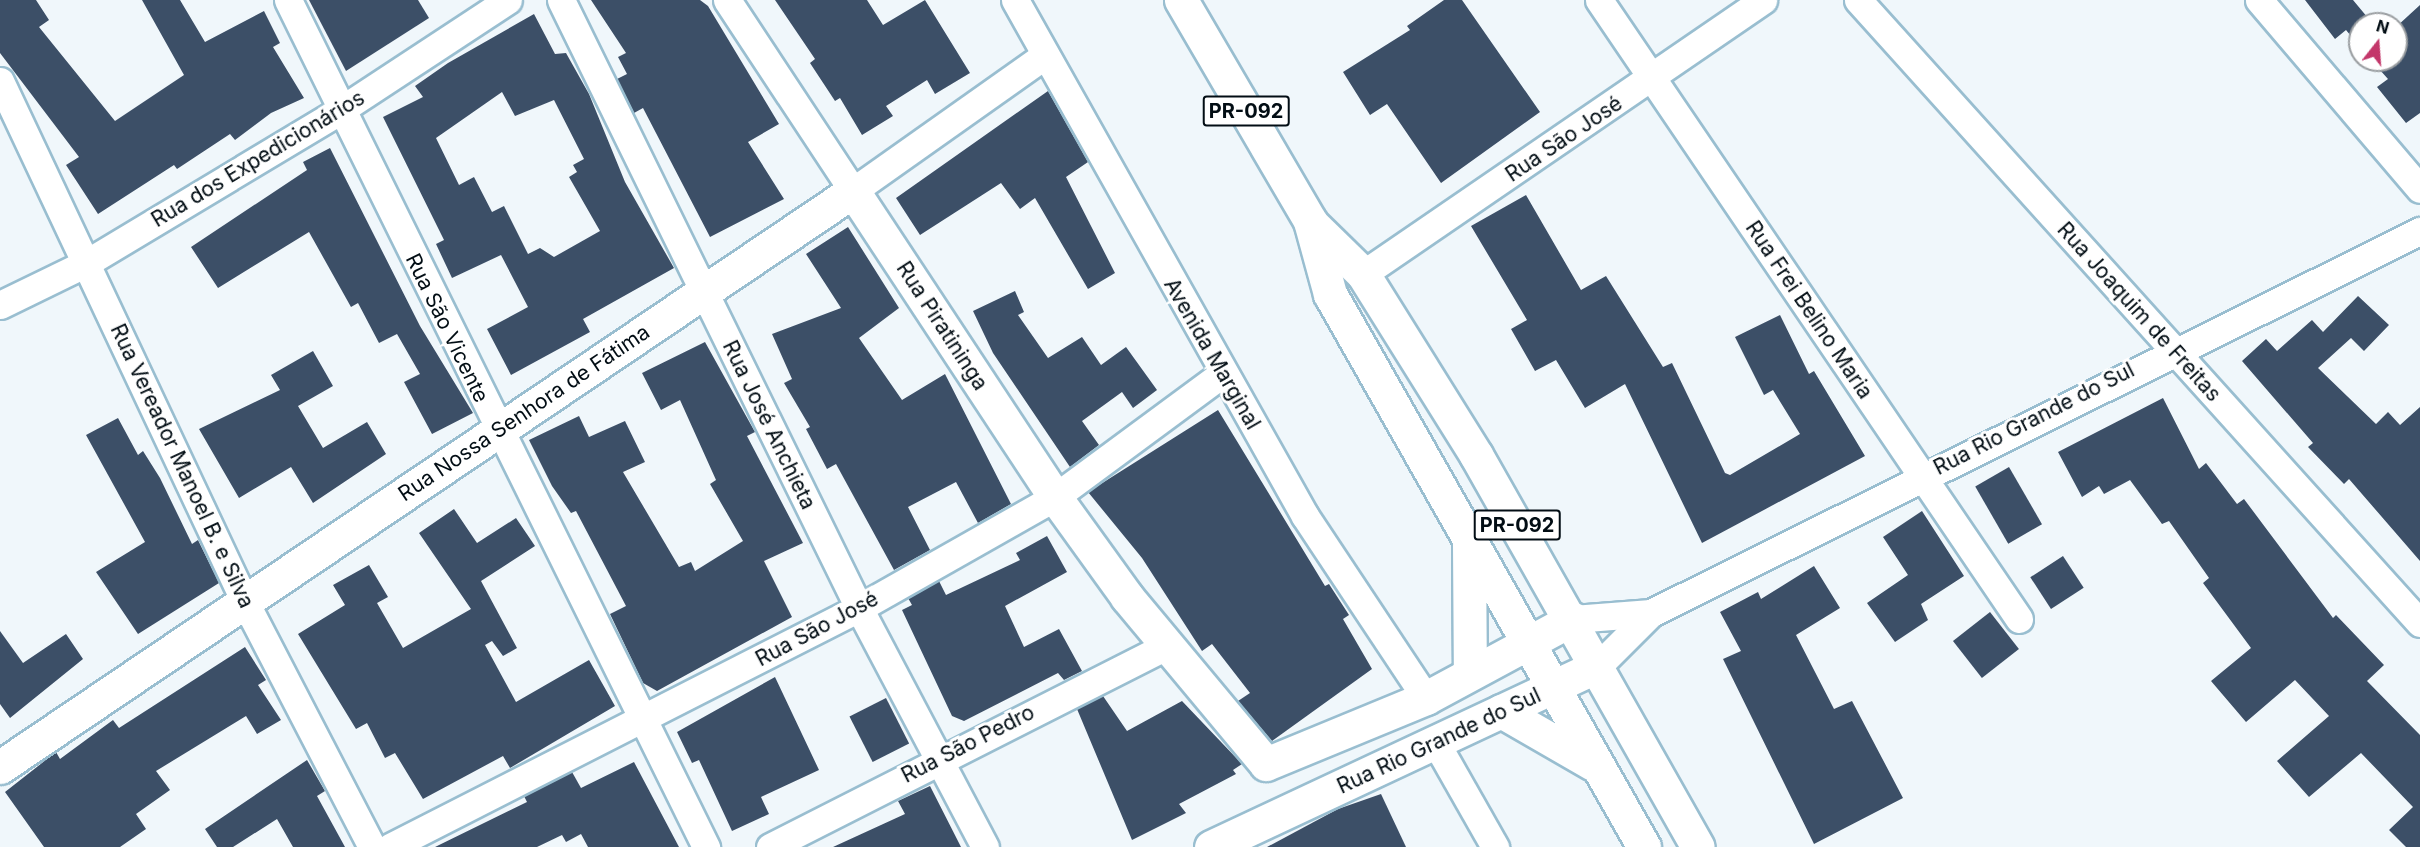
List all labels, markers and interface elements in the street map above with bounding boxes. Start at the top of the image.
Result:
north arrow [2348,12,2408,72]
text: N [2374,15,2391,38]
street label: Rua dos Expedicionários [147,85,369,233]
street label: Rua São José [1501,91,1627,187]
road number: PR-092 [1202,94,1290,128]
street label: Rua Frei Belino Maria [1740,216,1878,404]
street label: Rua Joaquim de Freitas [2052,217,2226,407]
street label: Rua São Vicente [400,249,494,407]
street label: Rua Piratininga [891,257,993,395]
street label: Avenida Marginal [1159,274,1265,434]
street label: Rua Nossa Senhora de Fátima [394,319,654,507]
street label: Rua Vereador Manoel B. e Silva [105,320,259,612]
street label: Rua José Anchieta [717,336,821,514]
street label: Rua Rio Grande do Sul [1929,357,2139,481]
road number: PR-092 [1474,508,1561,542]
street label: Rua São José [751,586,883,672]
street label: Rua Rio Grande do Sul [1333,683,1545,799]
street label: Rua São Pedro [897,700,1039,788]

